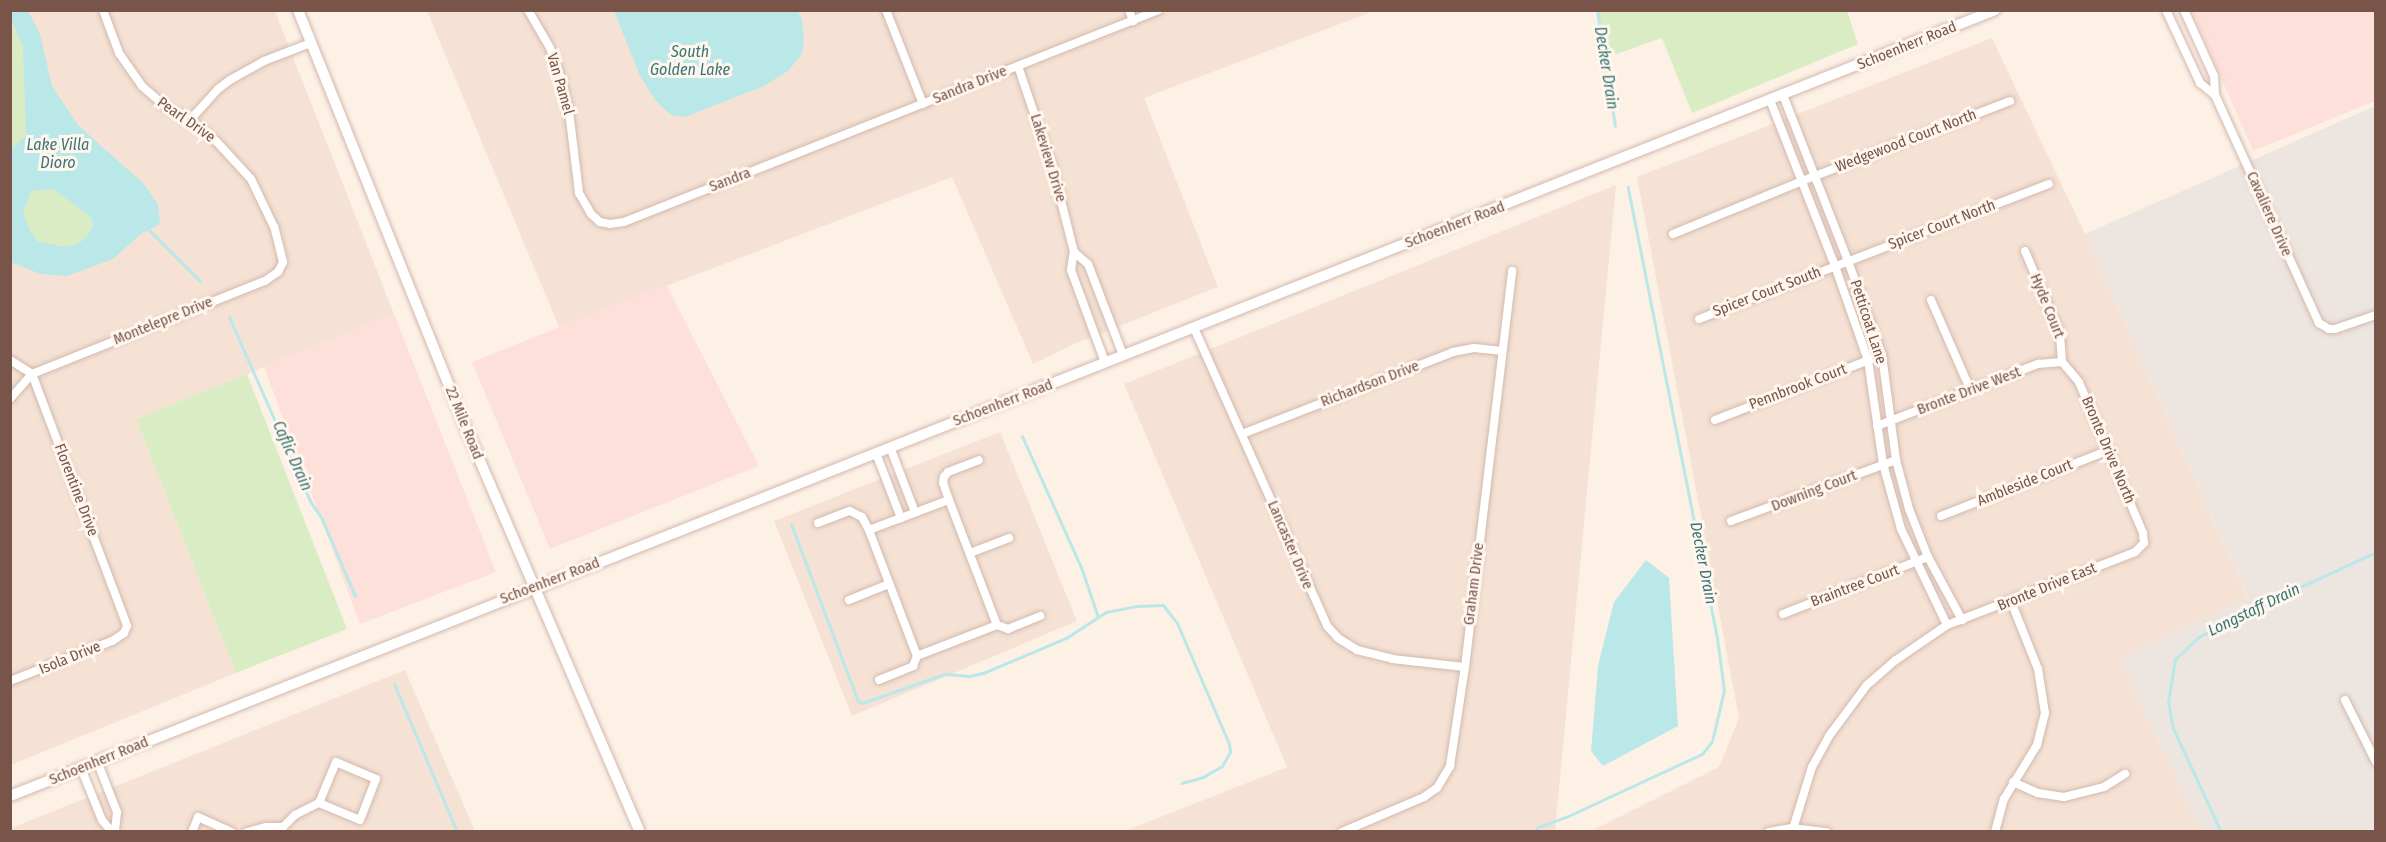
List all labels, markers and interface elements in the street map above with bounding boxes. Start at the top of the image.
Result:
street label: Schoenherr Road [1855,18,1959,74]
water label: Decker Drain [1590,25,1622,111]
water label: South Golden Lake [650,42,730,80]
street label: Van Pamel [543,51,577,117]
street label: Sandra Drive [930,62,1010,108]
street label: Pearl Drive [154,94,218,146]
street label: Wedgewood Court North [1833,106,1979,176]
street label: Lakeview Drive [1026,112,1070,204]
water label: Lake Villa Dioro [27,135,89,173]
street label: Sandra [707,164,753,196]
street label: Cavaliere Drive [2242,169,2296,259]
street label: Spicer Court North [1886,196,1998,254]
street label: Schoenherr Road [1403,198,1507,252]
street label: Spicer Court South [1710,263,1824,321]
street label: Hyde Court [2026,271,2068,341]
street label: Petticoat Lane [1846,278,1890,366]
street label: Montelepre Drive [111,293,215,349]
street label: Richardson Drive [1318,357,1422,411]
street label: Pennbrook Court [1747,360,1849,414]
street label: Bronte Drive West [1915,363,2023,419]
street label: Schoenherr Road [951,376,1055,430]
street label: 22 Mile Road [441,384,487,462]
street label: Bronte Drive North [2077,394,2139,506]
water label: Caflic Drain [268,418,316,494]
street label: Florentine Drive [50,441,102,539]
street label: Ambleside Court [1975,456,2075,510]
street label: Downing Court [1769,467,1859,515]
street label: Lancaster Drive [1263,498,1317,592]
water label: Decker Drain [1686,520,1720,606]
street label: Graham Drive [1460,542,1488,626]
street label: Schoenherr Road [498,554,602,608]
street label: Bronte Drive East [1995,559,2099,615]
street label: Braintree Court [1808,561,1902,611]
water label: Longstaff Drain [2205,579,2303,641]
street label: Isola Drive [37,638,103,678]
street label: Schoenherr Road [47,733,151,789]

